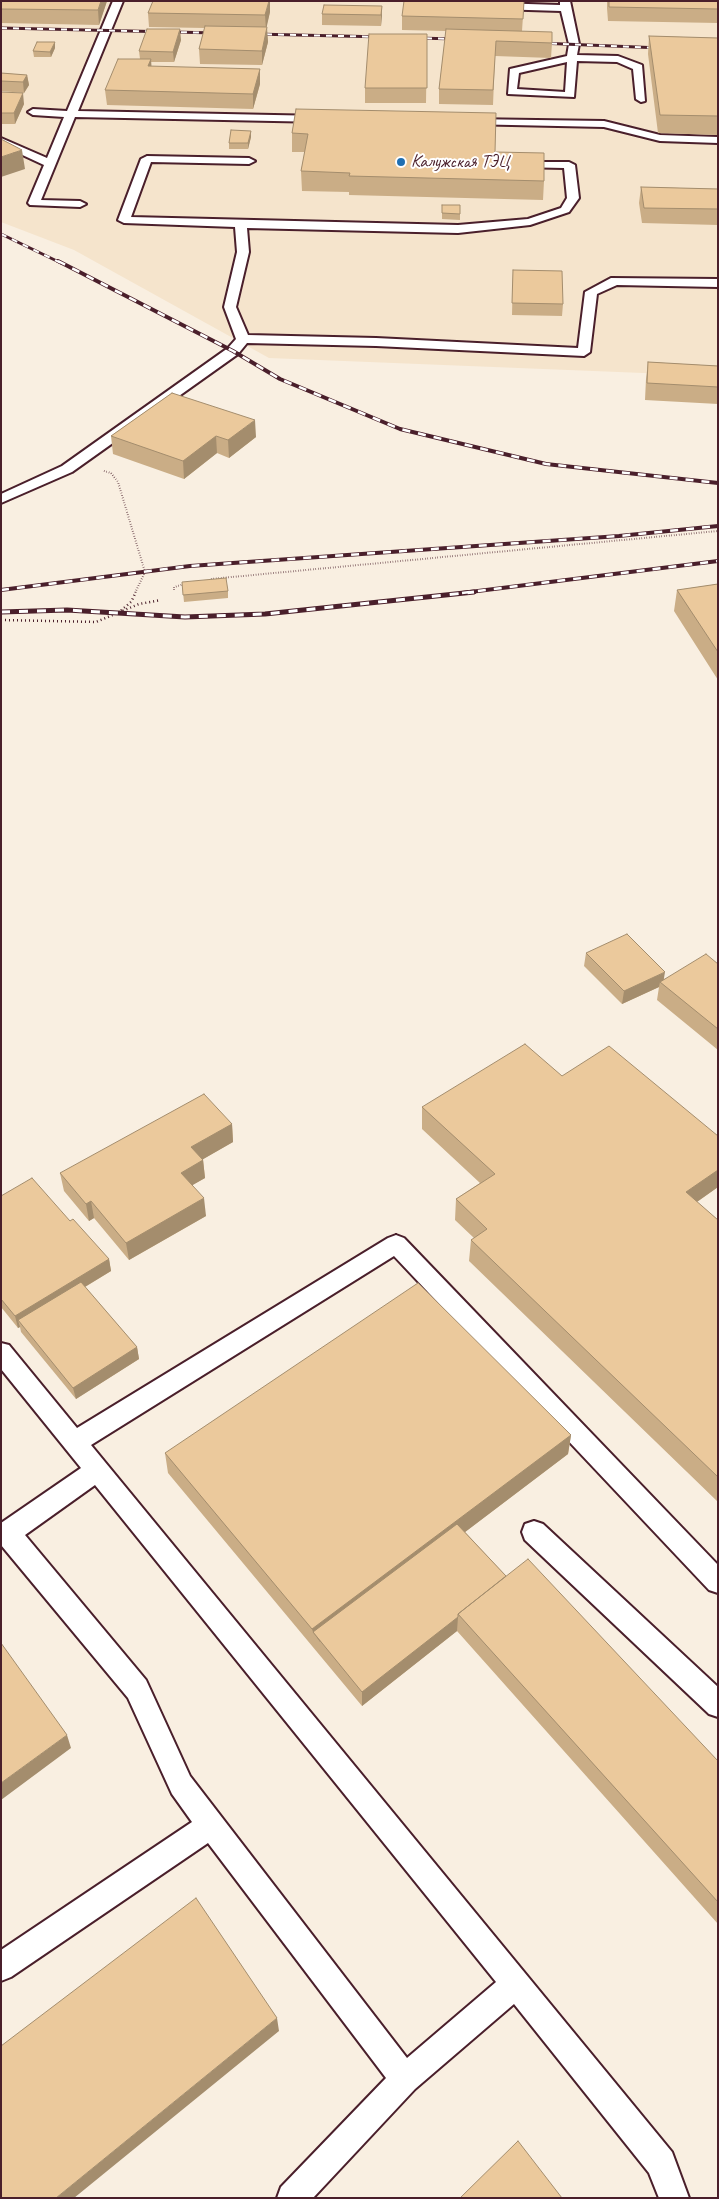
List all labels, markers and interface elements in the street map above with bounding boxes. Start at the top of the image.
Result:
place label: Калужская ТЭЦ [411,151,509,173]
marker: Калужская ТЭЦ [395,156,407,168]

